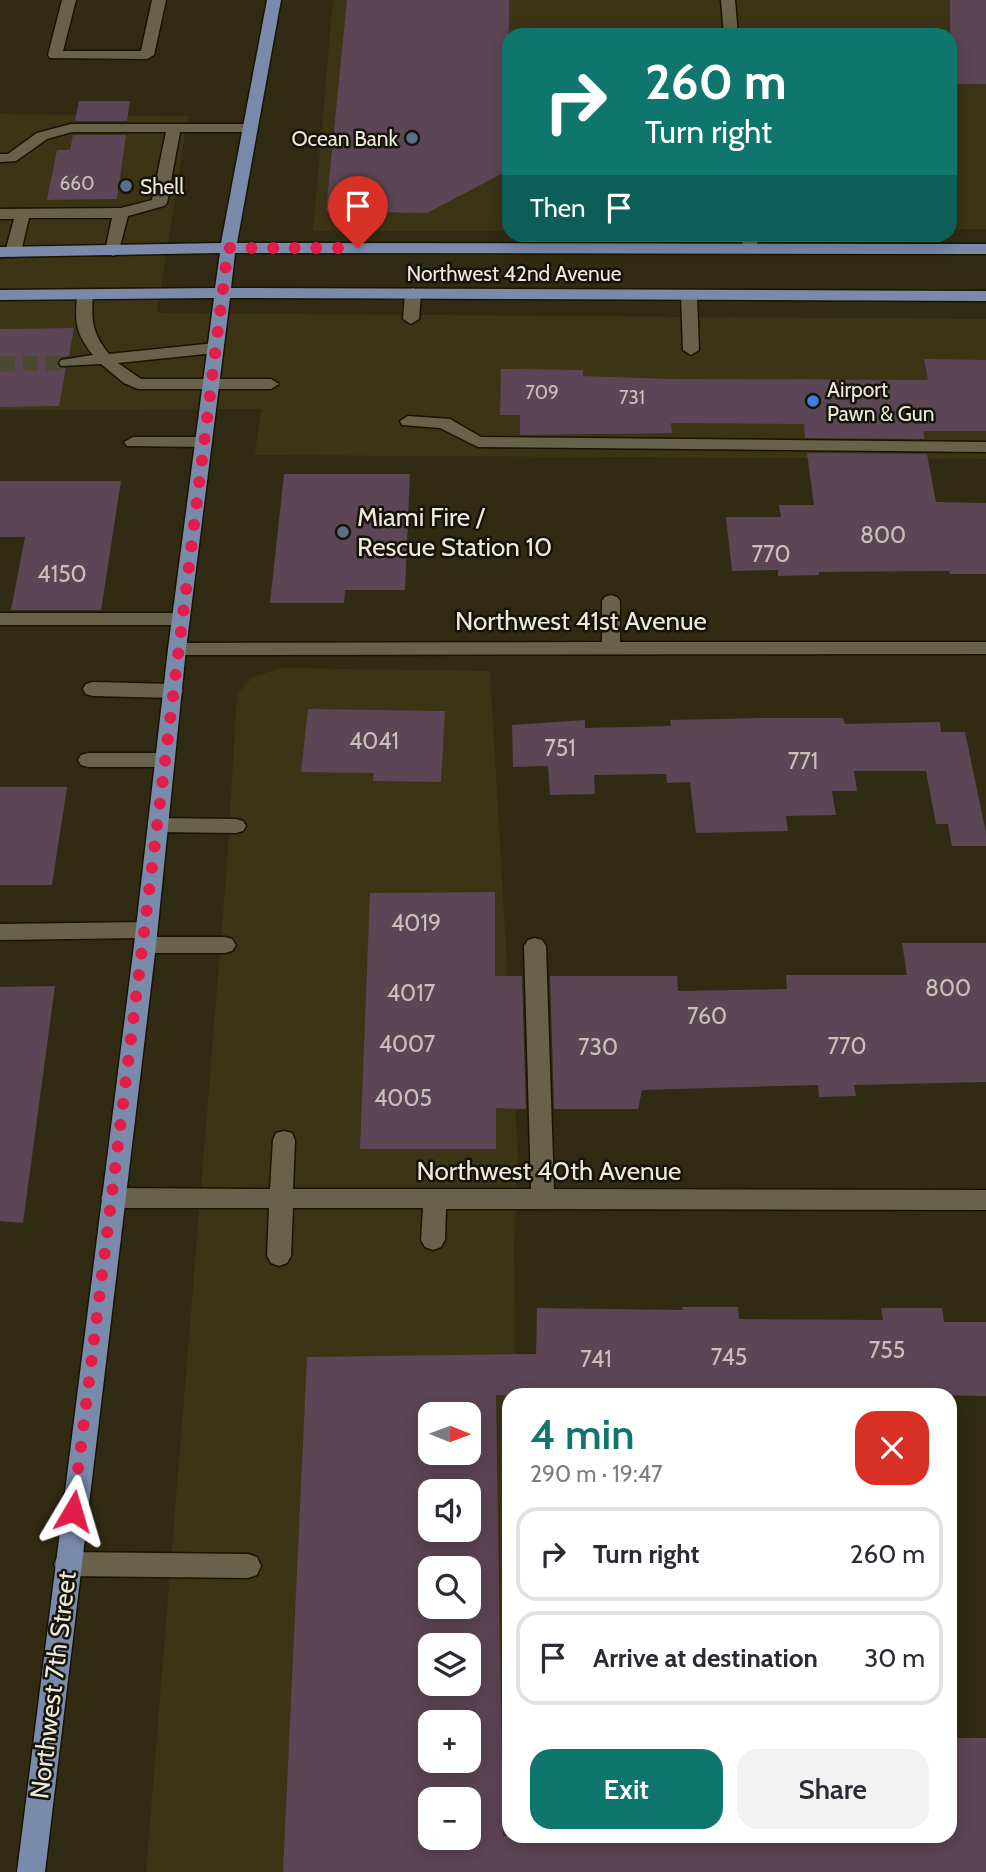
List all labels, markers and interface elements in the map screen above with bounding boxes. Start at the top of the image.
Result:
text: 260 m [645,52,787,111]
icon: right [530,56,621,147]
text: Turn right [645,112,772,151]
place label: Ocean Bank [292,126,399,151]
marker: Ocean Bank [404,130,420,146]
house number: 660 [60,172,94,195]
place label: Shell [140,174,184,199]
pin [328,176,388,248]
marker: Shell [118,178,134,194]
icon: arrive [339,187,377,225]
icon: arrive [600,189,638,227]
text: Then [530,192,586,224]
street label: Northwest 42nd Avenue [406,261,622,286]
place label: Airport Pawn & Gun [827,377,934,426]
house number: 709 [525,381,559,404]
house number: 731 [619,386,645,409]
marker: Airport Pawn & Gun [805,393,821,409]
place label: Miami Fire / Rescue Station 10 [357,501,552,563]
house number: 800 [860,521,906,549]
marker: Miami Fire / Rescue Station 10 [335,524,351,540]
house number: 770 [752,540,791,568]
house number: 4150 [37,560,87,588]
street label: Northwest 41st Avenue [455,605,707,637]
house number: 4041 [349,727,399,755]
house number: 751 [544,734,576,762]
house number: 771 [788,747,818,775]
house number: 4019 [391,909,441,937]
house number: 800 [925,974,971,1002]
house number: 4017 [387,979,436,1007]
house number: 760 [687,1002,727,1030]
house number: 4007 [379,1030,436,1058]
house number: 770 [828,1032,867,1060]
house number: 730 [578,1033,618,1061]
house number: 4005 [374,1084,432,1112]
street label: Northwest 40th Avenue [417,1155,681,1187]
house number: 755 [869,1336,905,1364]
house number: 745 [711,1343,747,1371]
house number: 741 [580,1345,612,1373]
north arrow [418,1402,481,1465]
map controls [418,1402,481,1850]
text: 4 min [530,1408,634,1460]
button: close [855,1411,929,1485]
text: 290 m · 19:47 [530,1460,663,1488]
position arrow [36,1474,110,1548]
button: sound [418,1479,481,1542]
icon: right [534,1535,572,1573]
text: Turn right [593,1538,699,1570]
text: 260 m [850,1538,925,1570]
button: search [418,1556,481,1619]
street label: Northwest 7th Street [23,1569,83,1801]
button: layers [418,1633,481,1696]
icon: arrive [534,1639,572,1677]
text: Arrive at destination [593,1642,818,1674]
text: 30 m [864,1642,925,1674]
button: + [418,1710,481,1773]
button: Exit [530,1749,723,1829]
button: Share [737,1749,929,1829]
button: − [418,1787,481,1850]

